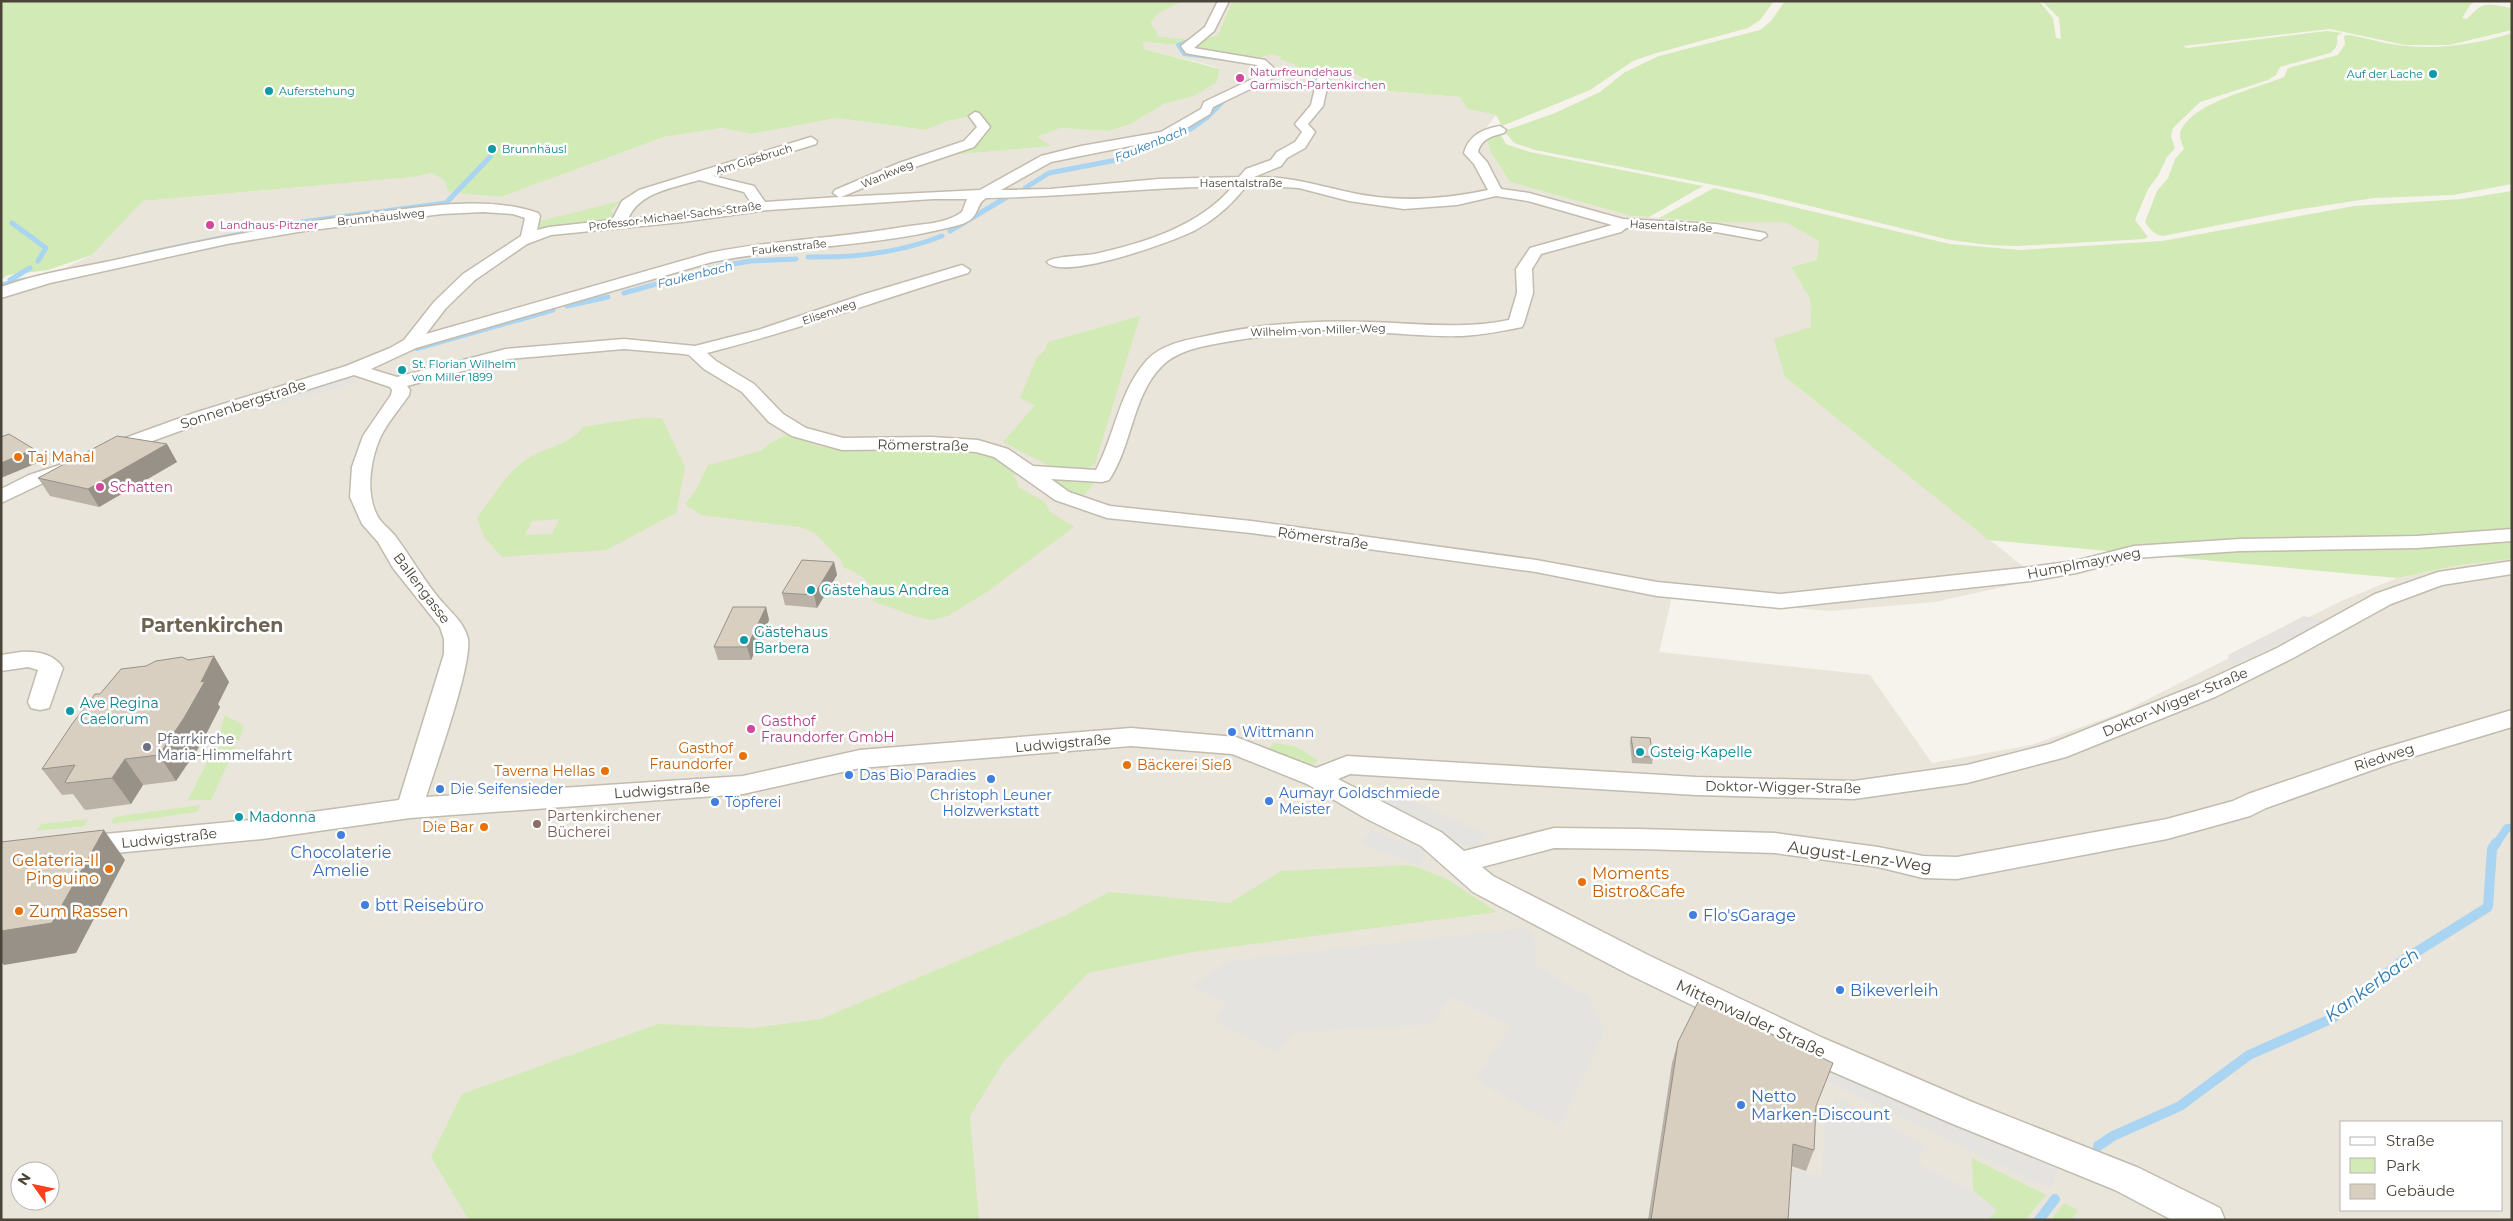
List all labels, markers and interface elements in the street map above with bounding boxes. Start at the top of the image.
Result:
place label: Naturfreundehaus Garmisch-Partenkirchen [1250,65,1386,92]
place label: Auf der Lache [2347,67,2423,81]
marker: Auf der Lache [2427,68,2439,80]
marker: Naturfreundehaus Garmisch-Partenkirchen [1234,72,1246,84]
place label: Auferstehung [279,84,355,98]
marker: Auferstehung [263,85,275,97]
water label: Faukenbach [1112,122,1189,165]
street label: Am Gipsbruch [714,141,794,177]
place label: Brunnhäusl [502,142,567,156]
marker: Brunnhäusl [486,143,498,155]
street label: Wankweg [859,157,915,191]
street label: Hasentalstraße [1200,176,1283,190]
street label: Professor-Michael-Sachs-Straße [588,198,763,234]
street label: Brunnhäuslweg [336,205,426,229]
street label: Hasentalstraße [1629,217,1713,235]
place label: Landhaus-Pitzner [220,218,318,232]
marker: Landhaus-Pitzner [204,219,216,231]
street label: Faukenstraße [751,236,828,258]
water label: Faukenbach [656,258,734,291]
street label: Elisenweg [800,296,858,328]
street label: Wilhelm-von-Miller-Weg [1250,321,1386,339]
place label: St. Florian Wilhelm von Miller 1899 [412,357,516,384]
marker: St. Florian Wilhelm von Miller 1899 [396,364,408,376]
street label: Sonnenbergstraße [178,375,308,433]
street label: Römerstraße [877,435,969,455]
place label: Taj Mahal [28,448,95,466]
marker: Taj Mahal [12,451,24,463]
place label: Schatten [110,478,173,496]
marker: Schatten [94,481,106,493]
street label: Römerstraße [1276,523,1370,553]
street label: Humplmayrweg [2026,543,2142,583]
street label: Ballengasse [389,549,455,627]
place label: Gästehaus Andrea [821,581,949,599]
marker: Gästehaus Andrea [805,584,817,596]
district label: Partenkirchen [141,614,283,637]
place label: Gästehaus Barbera [754,623,828,657]
marker: Gästehaus Barbera [738,634,750,646]
street label: Doktor-Wigger-Straße [2100,663,2250,741]
place label: Ave Regina Caelorum [80,694,159,728]
marker: Ave Regina Caelorum [64,705,76,717]
place label: Gasthof Fraundorfer GmbH [761,712,895,746]
marker: Gasthof Fraundorfer GmbH [745,723,757,735]
place label: Wittmann [1242,723,1314,741]
marker: Wittmann [1226,726,1238,738]
place label: Pfarrkirche Maria-Himmelfahrt [157,730,293,764]
street label: Ludwigstraße [1014,730,1112,756]
place label: Gasthof Fraundorfer [650,739,734,773]
street label: Riedweg [2352,739,2416,775]
marker: Pfarrkirche Maria-Himmelfahrt [141,741,153,753]
place label: Gsteig-Kapelle [1650,743,1752,761]
marker: Gsteig-Kapelle [1634,746,1646,758]
marker: Gasthof Fraundorfer [737,750,749,762]
place label: Bäckerei Sieß [1137,756,1232,774]
marker: Bäckerei Sieß [1121,759,1133,771]
place label: Taverna Hellas [494,762,595,780]
marker: Taverna Hellas [599,765,611,777]
place label: Das Bio Paradies [859,766,976,784]
marker: Das Bio Paradies [843,769,855,781]
marker: Christoph Leuner Holzwerkstatt [985,773,997,785]
street label: Doktor-Wigger-Straße [1705,777,1861,797]
street label: Ludwigstraße [613,778,711,802]
place label: Die Seifensieder [450,780,564,798]
marker: Die Seifensieder [434,783,446,795]
place label: Aumayr Goldschmiede Meister [1279,784,1440,818]
place label: Christoph Leuner Holzwerkstatt [930,786,1052,820]
place label: Töpferei [725,793,781,811]
marker: Aumayr Goldschmiede Meister [1263,795,1275,807]
marker: Töpferei [709,796,721,808]
place label: Partenkirchener Bücherei [547,807,661,841]
place label: Madonna [249,808,316,826]
marker: Madonna [233,811,245,823]
place label: Die Bar [422,818,474,836]
marker: Partenkirchener Bücherei [531,818,543,830]
marker: Die Bar [478,821,490,833]
street label: Ludwigstraße [120,824,218,852]
marker: Chocolaterie Amelie [335,829,347,841]
street label: August-Lenz-Weg [1787,837,1933,876]
place label: Chocolaterie Amelie [291,843,391,880]
place label: Gelateria-Il Pinguino [12,851,99,888]
marker: Gelateria-Il Pinguino [103,863,115,875]
place label: Moments Bistro&Cafe [1592,864,1685,901]
marker: Moments Bistro&Cafe [1576,876,1588,888]
place label: btt Reisebüro [375,896,484,915]
marker: btt Reisebüro [359,899,371,911]
place label: Zum Rassen [29,902,128,921]
marker: Zum Rassen [13,905,25,917]
place label: Flo'sGarage [1703,906,1796,925]
marker: Flo'sGarage [1687,909,1699,921]
water label: Kankerbach [2320,943,2424,1027]
street label: Mittenwalder Straße [1673,975,1829,1061]
place label: Bikeverleih [1850,981,1939,1000]
marker: Bikeverleih [1834,984,1846,996]
place label: Netto Marken-Discount [1751,1087,1891,1124]
marker: Netto Marken-Discount [1735,1099,1747,1111]
legend [2340,1121,2503,1211]
text: Straße [2386,1131,2435,1150]
text: Park [2386,1156,2420,1175]
north arrow [10,1161,60,1211]
text: N [13,1169,35,1189]
text: Gebäude [2386,1181,2455,1200]

